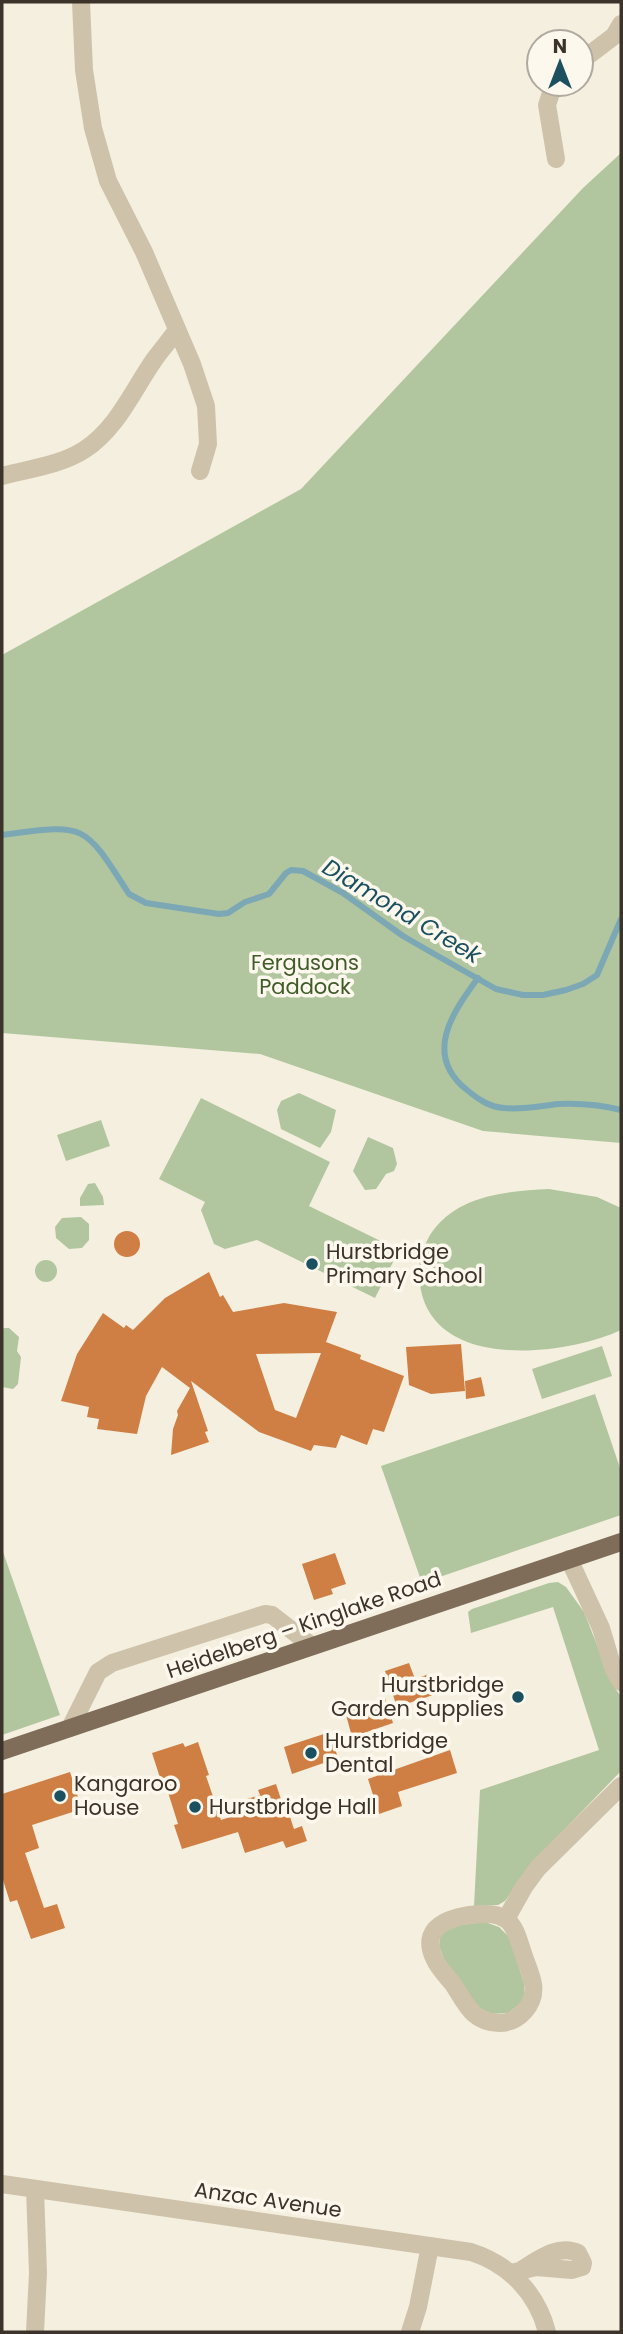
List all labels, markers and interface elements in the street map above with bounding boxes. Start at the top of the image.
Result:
north arrow [525,28,595,98]
text: N [553,33,567,60]
water label: Diamond Creek [317,851,488,972]
park label: Fergusons Paddock [251,948,359,1001]
place label: Hurstbridge Primary School [326,1237,483,1290]
marker: Hurstbridge Primary School [304,1256,320,1272]
street label: Heidelberg – Kinglake Road [163,1564,445,1685]
place label: Hurstbridge Garden Supplies [331,1670,504,1723]
marker: Hurstbridge Garden Supplies [510,1689,526,1705]
place label: Hurstbridge Dental [325,1726,448,1779]
marker: Hurstbridge Dental [303,1745,319,1761]
place label: Kangaroo House [74,1769,177,1822]
marker: Kangaroo House [52,1788,68,1804]
place label: Hurstbridge Hall [209,1792,377,1821]
marker: Hurstbridge Hall [187,1799,203,1815]
street label: Anzac Avenue [192,2175,344,2224]

